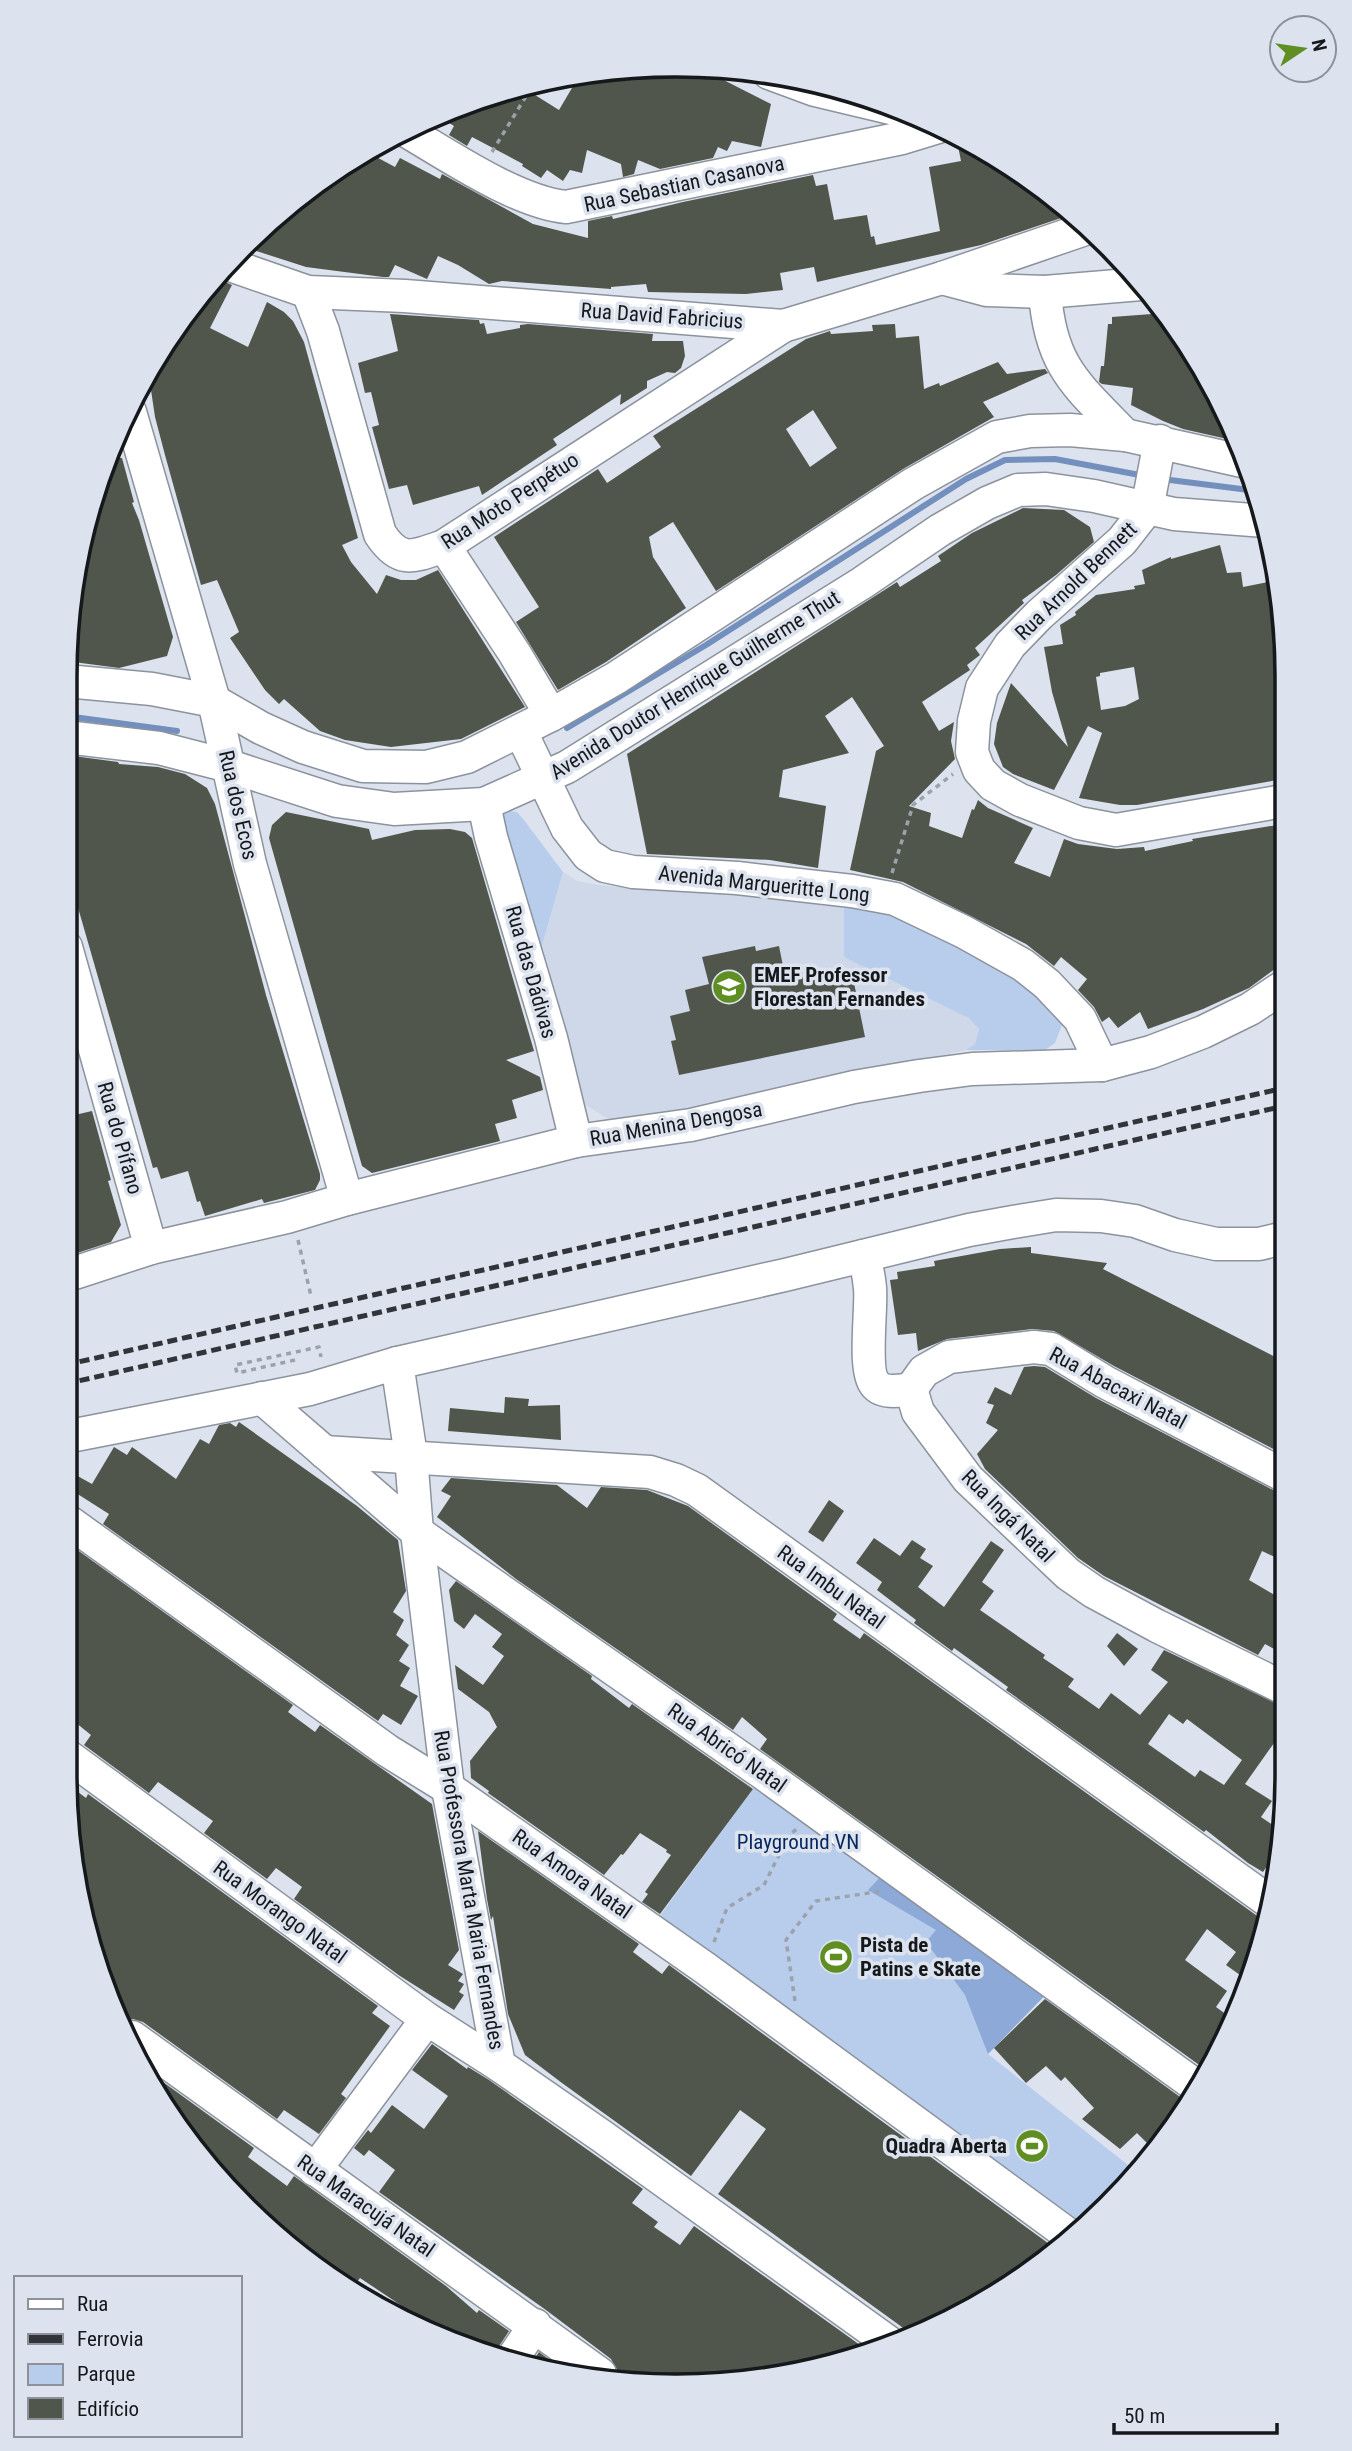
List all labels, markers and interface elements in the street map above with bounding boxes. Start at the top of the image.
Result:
north arrow [1268,14,1338,84]
text: N [1307,37,1332,54]
street label: Rua Sebastian Casanova [582,151,786,217]
street label: Rua David Fabricius [580,298,744,334]
street label: Rua Moto Perpétuo [437,448,583,554]
street label: Rua Arnold Bennett [1010,517,1142,645]
street label: Avenida Doutor Henrique Guilherme Thut [546,586,844,784]
street label: Rua dos Ecos [214,748,262,862]
street label: Avenida Margueritte Long [657,861,871,907]
street label: Rua das Dádivas [501,903,561,1041]
place label: EMEF Professor Florestan Fernandes [754,963,925,1011]
school or university icon: EMEF Professor Florestan Fernandes [710,968,748,1006]
street label: Rua do Pífano [92,1079,148,1197]
street label: Rua Menina Dengosa [588,1097,764,1151]
street label: Rua Abacaxi Natal [1045,1342,1191,1434]
street label: Rua Ingá Natal [957,1465,1059,1567]
street label: Rua Imbu Natal [773,1540,889,1634]
street label: Rua Abricó Natal [663,1698,791,1798]
street label: Rua Professora Marta Maria Fernandes [429,1729,509,2051]
street label: Rua Amora Natal [508,1824,636,1924]
park label: Playground VN [737,1830,859,1854]
street label: Rua Morango Natal [209,1856,351,1968]
place label: Pista de Patins e Skate [860,1933,981,1981]
sports icon: Pista de Patins e Skate [817,1938,855,1976]
sports icon: Quadra Aberta [1013,2127,1051,2165]
place label: Quadra Aberta [886,2134,1007,2158]
street label: Rua Maracujá Natal [293,2150,439,2262]
legend [14,2276,242,2437]
text: Rua [77,2292,108,2316]
text: Ferrovia [77,2327,144,2351]
text: Parque [77,2362,135,2386]
scale bar [1114,2392,1277,2436]
text: Edifício [77,2397,139,2421]
text: 50 m [1124,2404,1165,2428]

